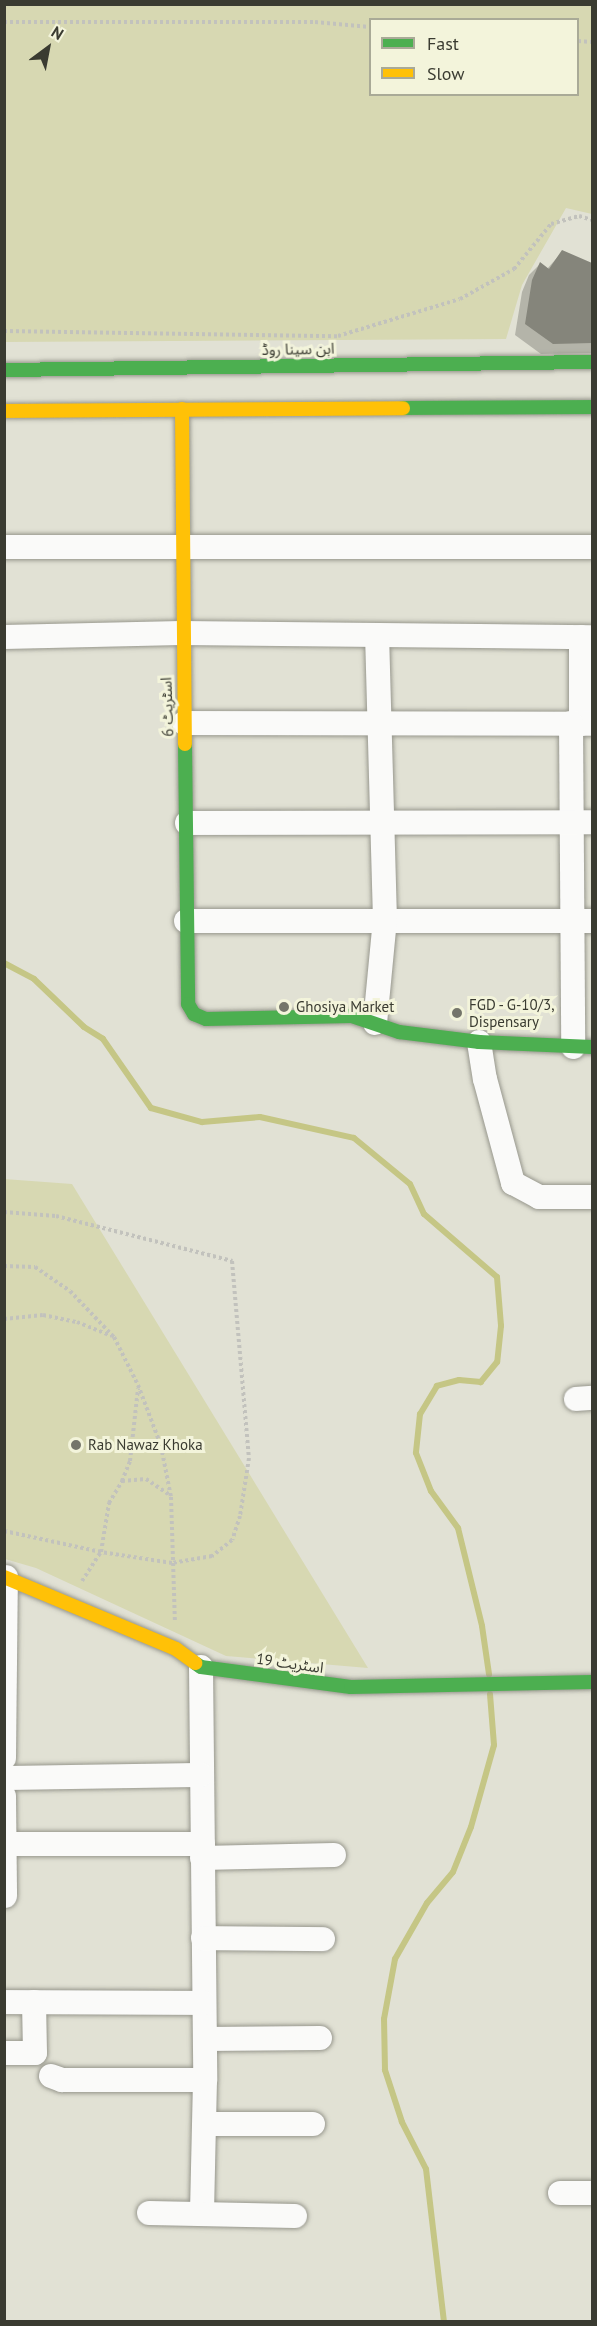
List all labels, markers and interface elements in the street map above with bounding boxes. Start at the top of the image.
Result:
north arrow [18,18,78,78]
legend [369,18,579,96]
text: N [48,21,67,44]
text: Fast [427,32,459,55]
text: Slow [427,62,465,85]
street label: ابن سینا روڈ [261,339,335,359]
street label: اسٹریٹ 6 [157,677,177,737]
place label: FGD - G-10/3, Dispensary [469,995,557,1030]
place label: Ghosiya Market [296,998,394,1016]
marker: Ghosiya Market [277,1000,291,1014]
marker: FGD - G-10/3, Dispensary [450,1006,464,1020]
place label: Rab Nawaz Khoka [88,1436,203,1454]
marker: Rab Nawaz Khoka [69,1438,83,1452]
street label: اسٹریٹ 19 [255,1649,325,1677]

